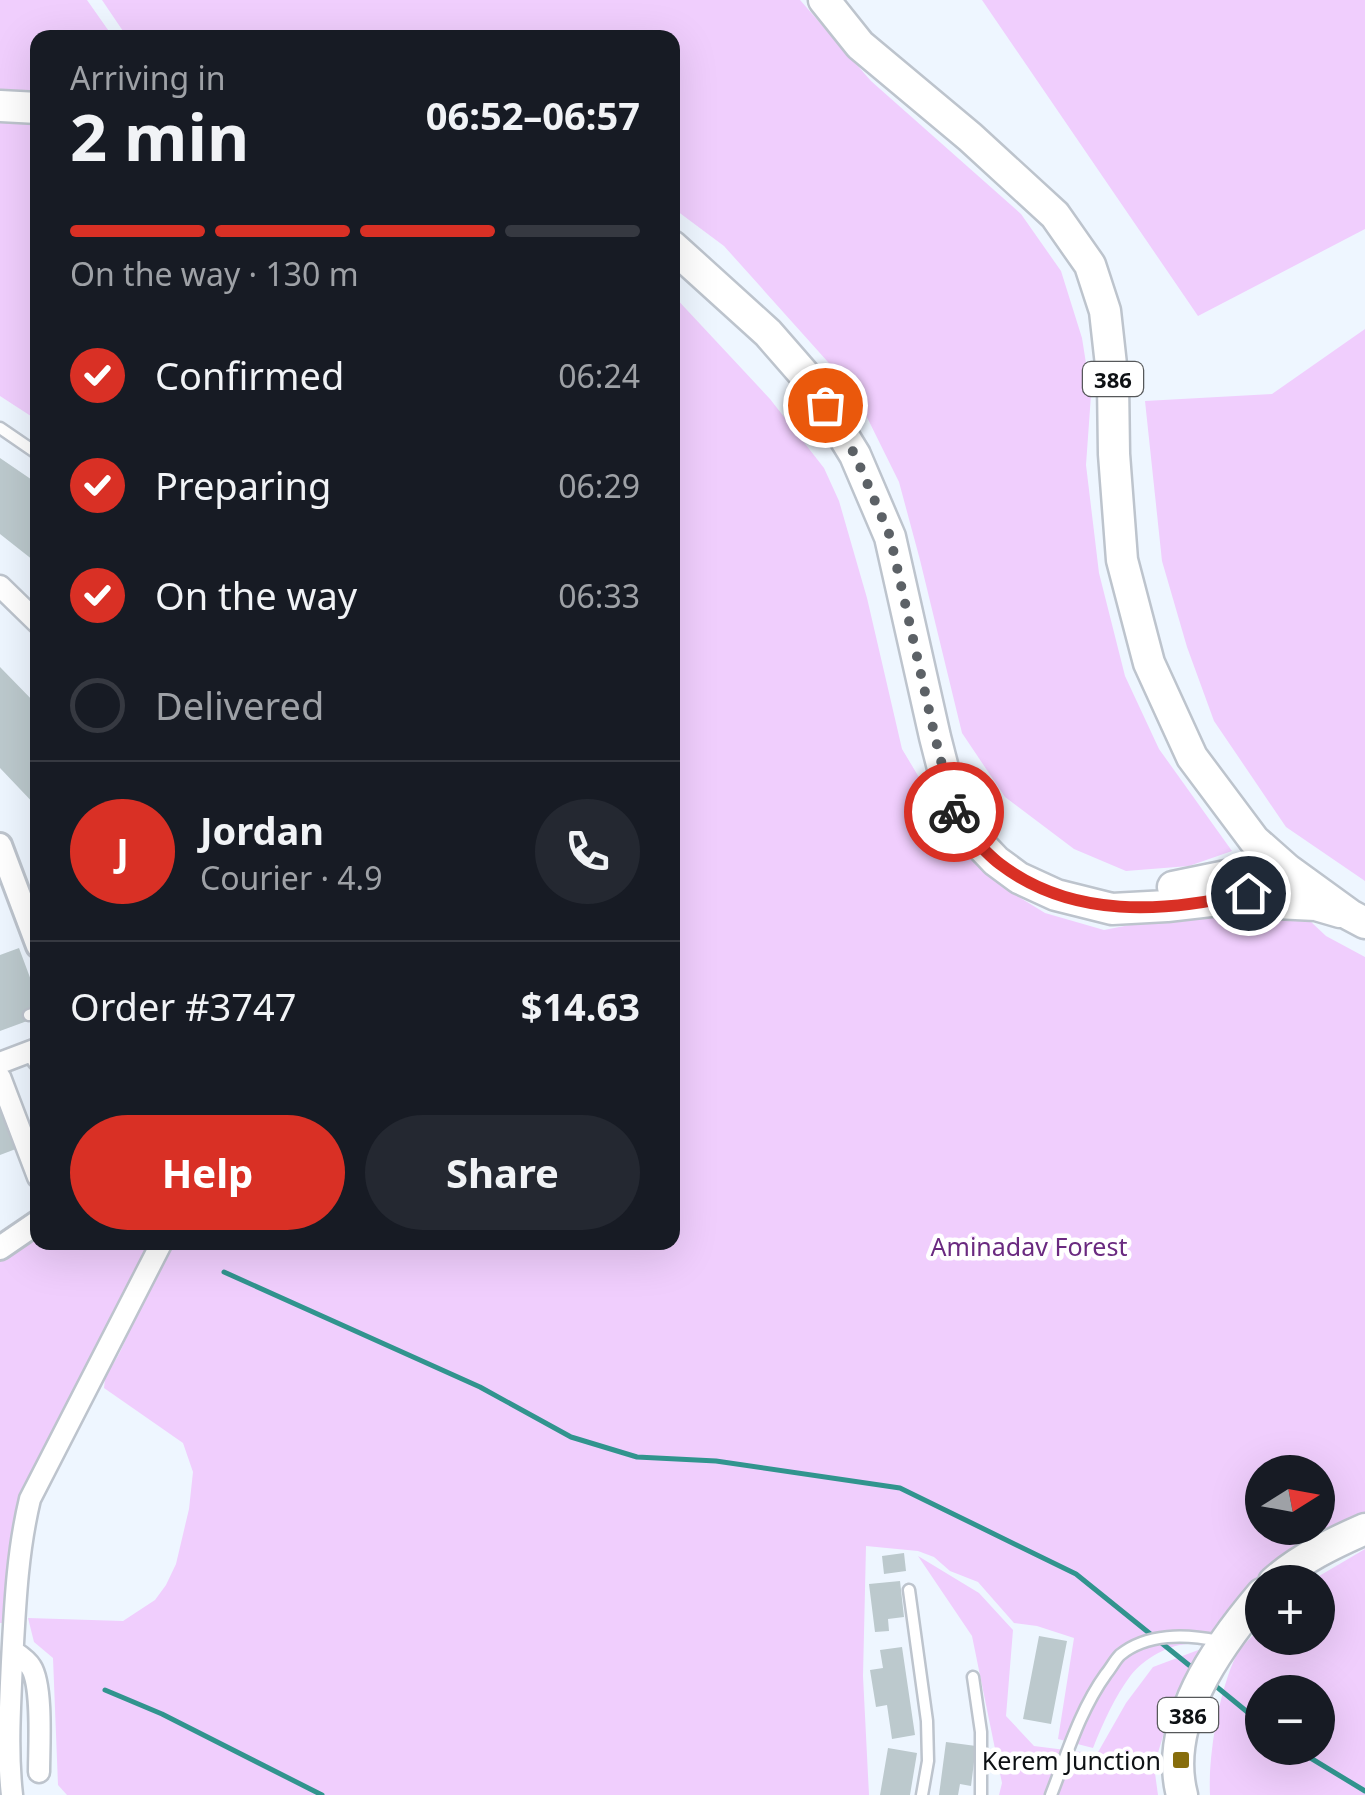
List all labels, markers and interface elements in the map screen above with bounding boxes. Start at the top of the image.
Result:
text: Arriving in [70,56,225,99]
text: 06:52–06:57 [426,89,640,141]
text: 2 min [70,92,249,180]
text: On the way · 130 m [70,252,359,295]
icon: check [70,348,125,403]
text: Confirmed [155,349,344,401]
text: 06:24 [558,354,640,397]
road number: 386 [1083,362,1143,396]
pin [783,363,868,448]
icon: bag [798,378,853,433]
icon: check [70,458,125,513]
text: Preparing [155,459,331,511]
text: 06:29 [558,464,640,507]
icon: check [70,568,125,623]
text: On the way [155,569,357,621]
text: 06:33 [558,574,640,617]
text: Delivered [155,679,324,731]
courier [904,762,1004,862]
icon: bike [927,785,982,840]
button: phone [535,799,640,904]
text: Jordan [200,804,324,856]
text: J [116,825,129,877]
pin [1206,851,1291,936]
text: Courier · 4.9 [200,856,383,899]
icon: home [1221,866,1276,921]
text: Order #3747 [70,980,296,1032]
text: $14.63 [521,980,640,1032]
button: Help [70,1115,345,1230]
button: Share [365,1115,640,1230]
park label: Aminadav Forest [931,1229,1127,1263]
north arrow [1245,1455,1335,1545]
map controls [1245,1455,1335,1765]
button: + [1245,1565,1335,1655]
button: − [1245,1675,1335,1765]
road number: 386 [1158,1698,1218,1732]
place label: Kerem Junction [982,1743,1161,1777]
marker: Kerem Junction [1170,1749,1192,1771]

